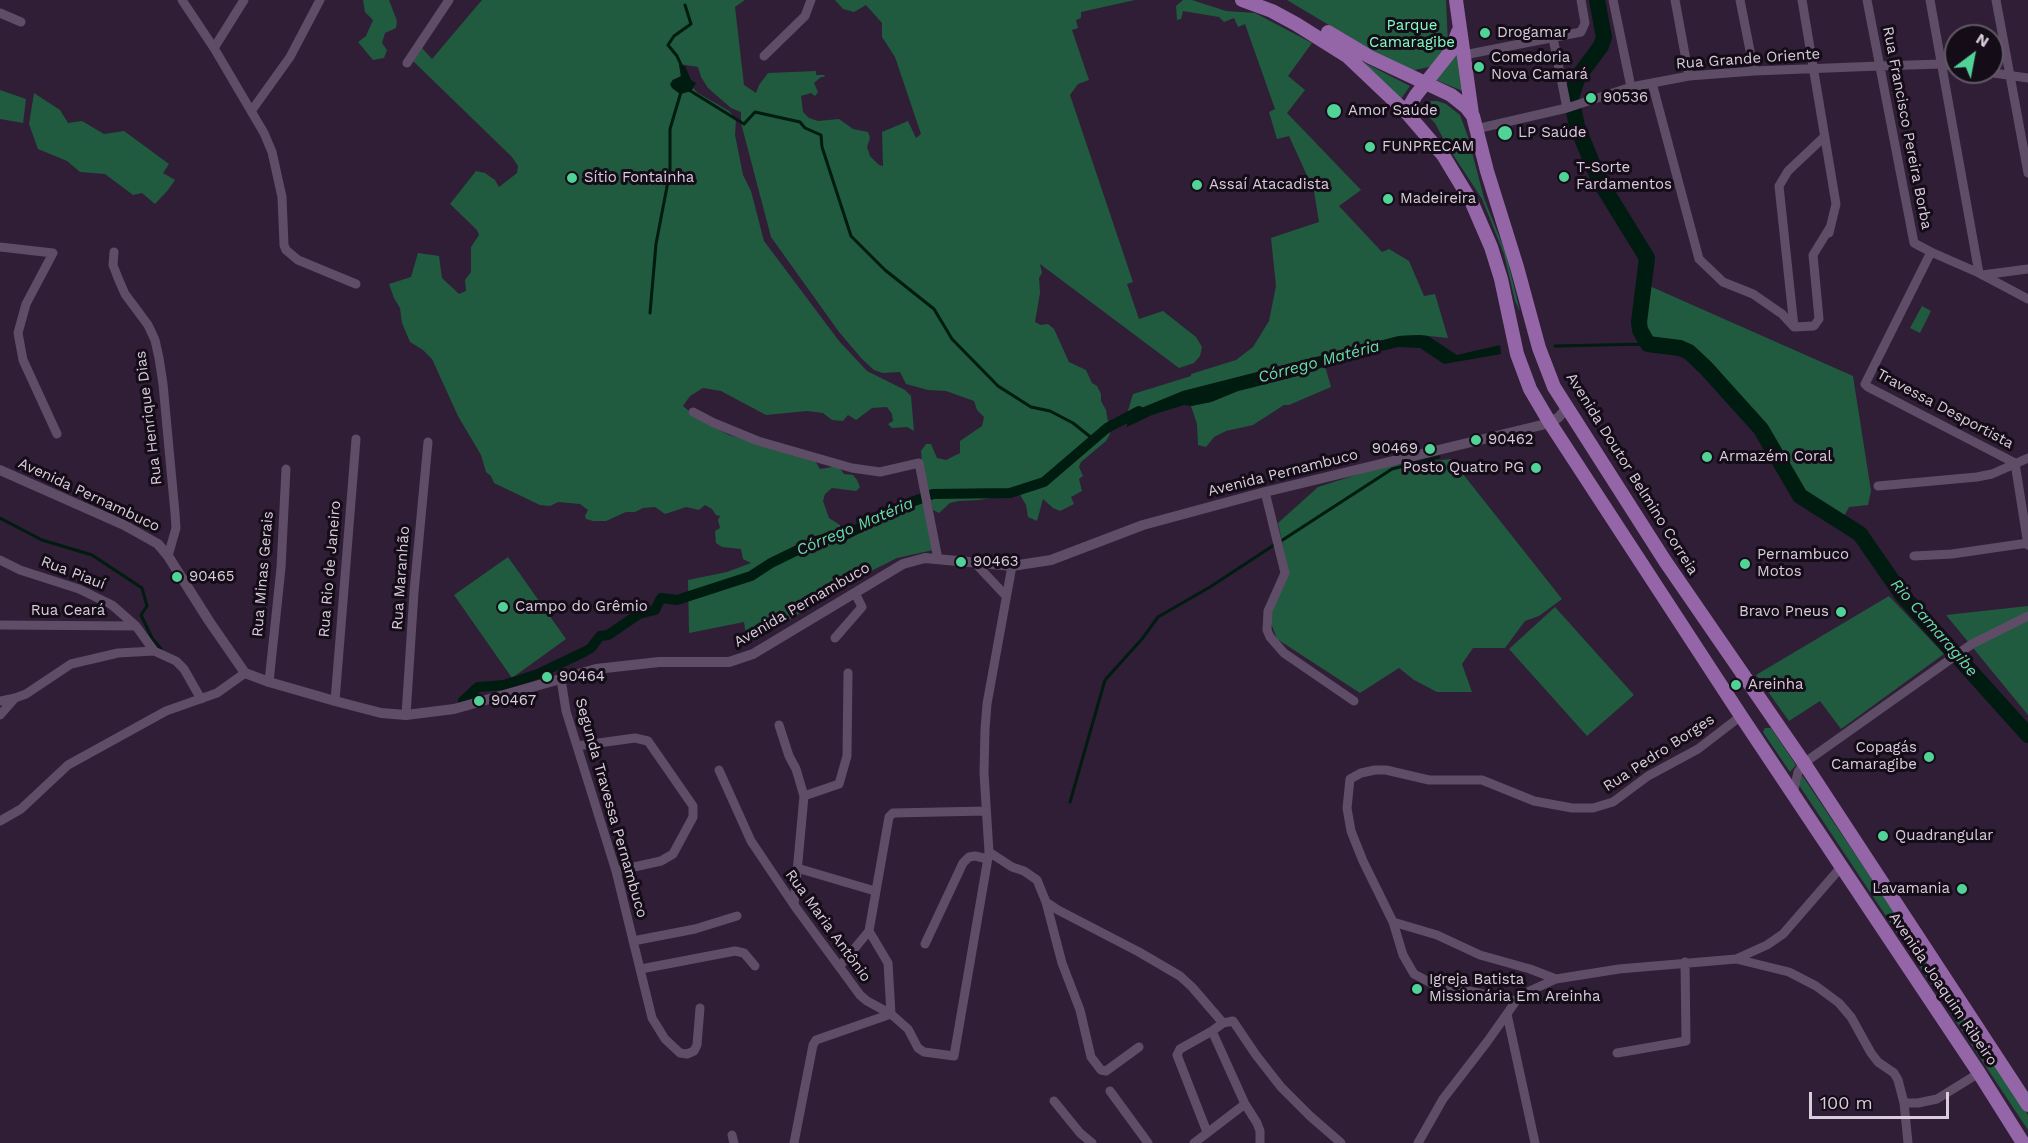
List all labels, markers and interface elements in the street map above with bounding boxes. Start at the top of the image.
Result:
park label: Parque Camaragibe [1369,17,1455,52]
place label: Drogamar [1497,24,1568,42]
north arrow [1944,24,2004,84]
street label: Rua Francisco Pereira Borba [1878,25,1936,231]
marker: Drogamar [1478,26,1492,40]
text: N [1973,29,1993,51]
street label: Rua Grande Oriente [1675,45,1821,73]
place label: Comedoria Nova Camará [1491,49,1588,84]
marker: Comedoria Nova Camará [1472,60,1486,74]
place label: 90536 [1603,89,1648,107]
marker: 90536 [1584,91,1598,105]
marker: Amor Saúde [1325,102,1343,120]
place label: Amor Saúde [1348,102,1438,120]
marker: LP Saúde [1496,124,1514,142]
place label: LP Saúde [1518,124,1587,142]
place label: FUNPRECAM [1382,138,1474,156]
marker: FUNPRECAM [1363,140,1377,154]
place label: T-Sorte Fardamentos [1576,159,1672,194]
place label: Sítio Fontainha [584,169,694,187]
marker: T-Sorte Fardamentos [1557,170,1571,184]
marker: Sítio Fontainha [565,171,579,185]
place label: Assaí Atacadista [1209,176,1329,194]
marker: Assaí Atacadista [1190,178,1204,192]
place label: Madeireira [1400,190,1476,208]
marker: Madeireira [1381,192,1395,206]
water label: Córrego Matéria [1256,337,1382,387]
street label: Rua Henrique Dias [132,350,166,486]
street label: Travessa Desportista [1873,365,2017,453]
street label: Avenida Doutor Belmino Correia [1562,370,1702,578]
place label: 90462 [1488,431,1534,449]
marker: 90462 [1469,433,1483,447]
place label: 90469 [1372,440,1418,458]
marker: 90469 [1423,442,1437,456]
street label: Avenida Pernambuco [1206,446,1360,500]
place label: Armazém Coral [1719,448,1832,466]
marker: Armazém Coral [1700,450,1714,464]
street label: Avenida Pernambuco [15,454,163,536]
place label: Posto Quatro PG [1403,459,1524,477]
marker: Posto Quatro PG [1529,461,1543,475]
water label: Córrego Matéria [794,494,916,560]
street label: Rua Rio de Janeiro [315,500,345,638]
street label: Rua Minas Gerais [249,510,277,638]
street label: Rua Maranhão [388,525,414,631]
place label: Pernambuco Motos [1757,546,1849,581]
street label: Rua Piauí [38,552,108,594]
place label: 90463 [973,553,1019,571]
marker: 90463 [954,555,968,569]
marker: Pernambuco Motos [1738,557,1752,571]
street label: Avenida Pernambuco [731,559,873,651]
place label: 90465 [189,568,235,586]
marker: 90465 [170,570,184,584]
water label: Rio Camaragibe [1886,575,1982,681]
place label: Campo do Grêmio [515,598,648,616]
marker: Campo do Grêmio [496,600,510,614]
street label: Rua Ceará [31,602,105,620]
place label: Bravo Pneus [1739,603,1829,621]
marker: Bravo Pneus [1834,605,1848,619]
place label: 90464 [559,668,605,686]
marker: 90464 [540,670,554,684]
place label: Areinha [1748,676,1803,694]
marker: Areinha [1729,678,1743,692]
place label: 90467 [491,692,536,710]
marker: 90467 [472,694,486,708]
street label: Segunda Travessa Pernambuco [571,696,651,920]
street label: Rua Pedro Borges [1600,710,1718,796]
place label: Copagás Camaragibe [1831,739,1917,774]
marker: Copagás Camaragibe [1922,750,1936,764]
place label: Quadrangular [1895,827,1993,845]
marker: Quadrangular [1876,829,1890,843]
street label: Rua Maria Antônio [781,866,875,986]
place label: Lavamania [1872,880,1950,898]
marker: Lavamania [1955,882,1969,896]
street label: Avenida Joaquim Ribeiro [1885,909,2001,1069]
place label: Igreja Batista Missionária Em Areinha [1429,971,1601,1006]
marker: Igreja Batista Missionária Em Areinha [1410,982,1424,996]
scale bar [1812,1080,1952,1118]
text: 100 m [1820,1092,1873,1113]

